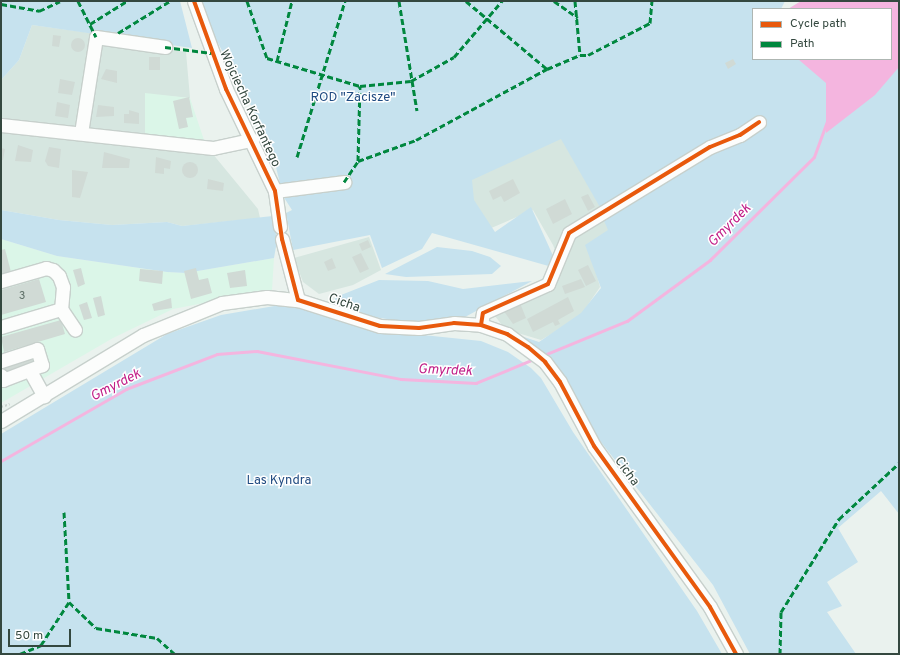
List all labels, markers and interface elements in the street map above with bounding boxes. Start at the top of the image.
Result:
legend [752,8,892,60]
text: Cycle path [790,16,847,32]
text: Path [790,36,815,52]
street label: Wojciecha Korfantego [215,48,283,170]
park label: ROD "Zacisze" [310,90,396,106]
water label: Gmyrdek [705,201,755,251]
house number: 3 [19,289,25,303]
street label: Cicha [326,291,362,317]
water label: Gmyrdek [418,362,472,380]
water label: Gmyrdek [88,366,144,406]
street label: Cicha [610,454,642,490]
park label: Las Kyndra [247,473,311,489]
scale bar [10,621,73,647]
text: 50 m [15,628,43,644]

